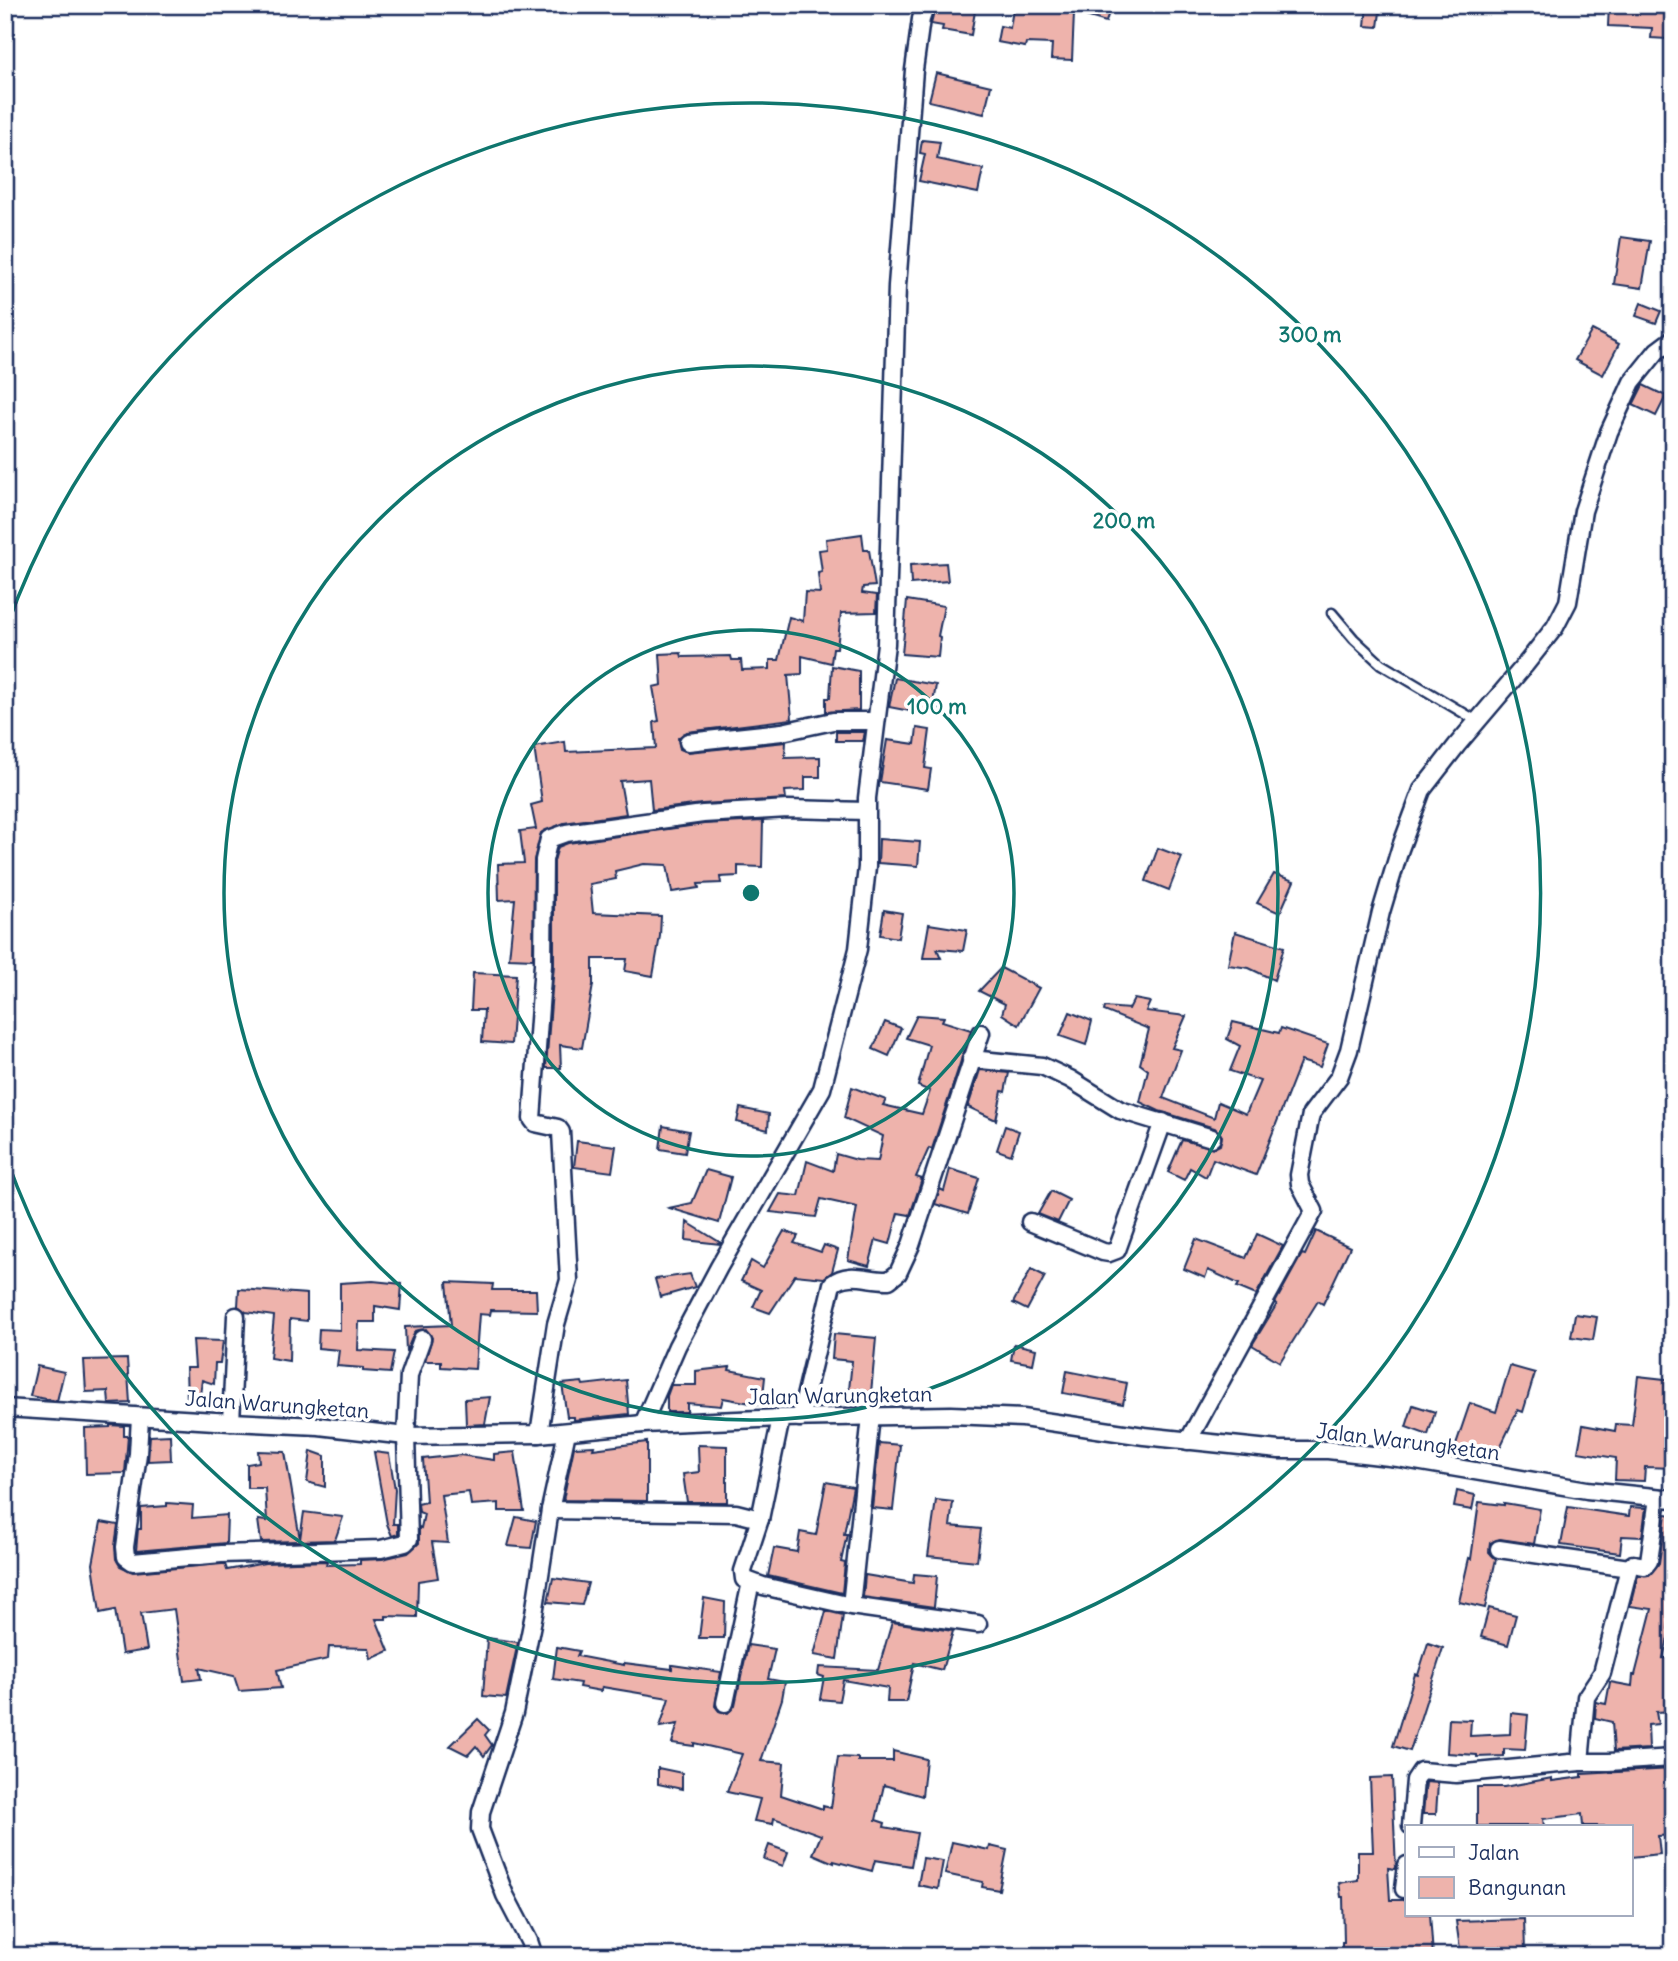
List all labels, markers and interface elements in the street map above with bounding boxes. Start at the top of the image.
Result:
text: 300 m [1279,321,1342,348]
text: 200 m [1093,507,1156,534]
text: 100 m [907,693,967,720]
centre of rings [739,881,763,905]
street label: Jalan Warungketan [747,1380,933,1411]
street label: Jalan Warungketan [184,1385,370,1424]
street label: Jalan Warungketan [1315,1417,1501,1466]
legend [1405,1825,1632,1916]
text: Jalan [1468,1839,1519,1866]
text: Bangunan [1468,1874,1566,1901]

